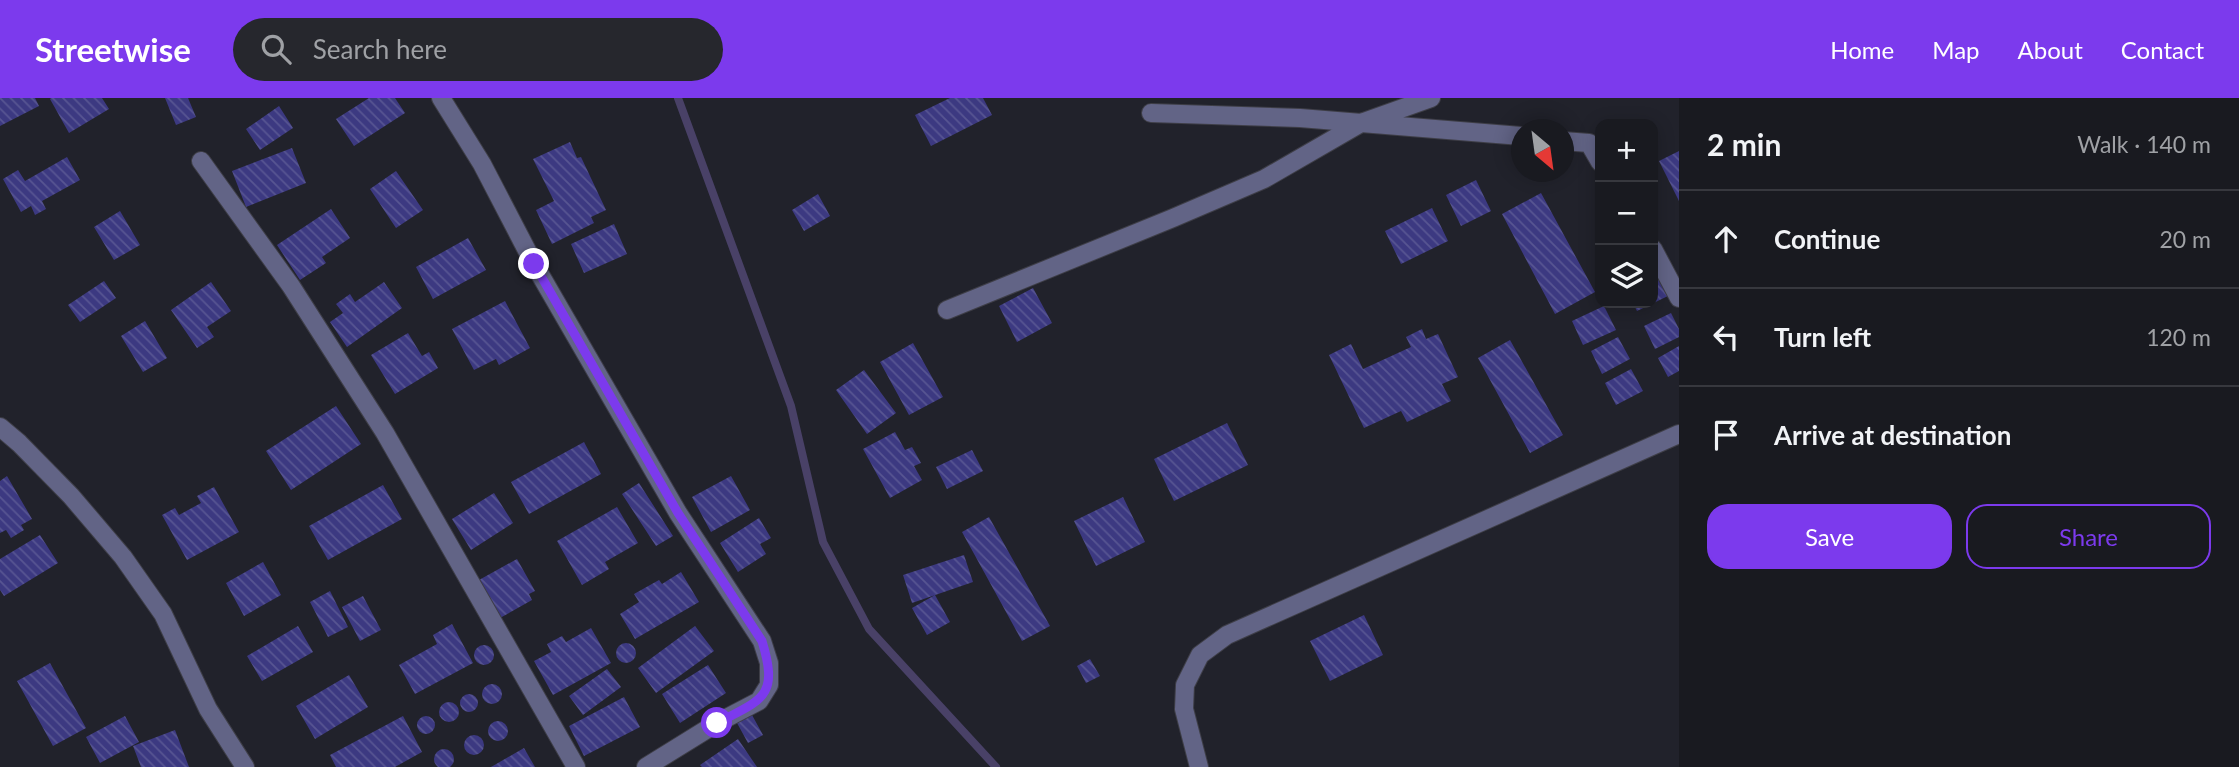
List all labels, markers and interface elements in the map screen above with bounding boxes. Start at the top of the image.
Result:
search box [233,18,723,81]
text: Streetwise [35,29,191,69]
icon: search [257,30,295,68]
text: Search here [313,33,447,65]
text: Home [1830,35,1894,64]
text: Map [1932,35,1980,64]
text: About [2018,35,2083,64]
text: Contact [2121,35,2204,64]
north arrow [1511,119,1574,182]
map controls [1595,119,1658,308]
button: + [1595,119,1658,182]
text: 2 min [1707,126,1781,162]
text: Walk · 140 m [2077,130,2211,158]
button: − [1595,182,1658,245]
icon: ahead [1707,220,1745,258]
text: Continue [1774,223,1880,255]
text: 20 m [2160,225,2211,253]
button: layers [1595,245,1658,308]
route end [518,248,549,279]
icon: left [1707,318,1745,356]
text: Turn left [1774,321,1871,353]
text: 120 m [2146,323,2211,351]
icon: arrive [1707,416,1745,454]
text: Arrive at destination [1774,419,2011,451]
button: Save [1707,504,1952,569]
button: Share [1966,504,2211,569]
route start [701,707,732,738]

